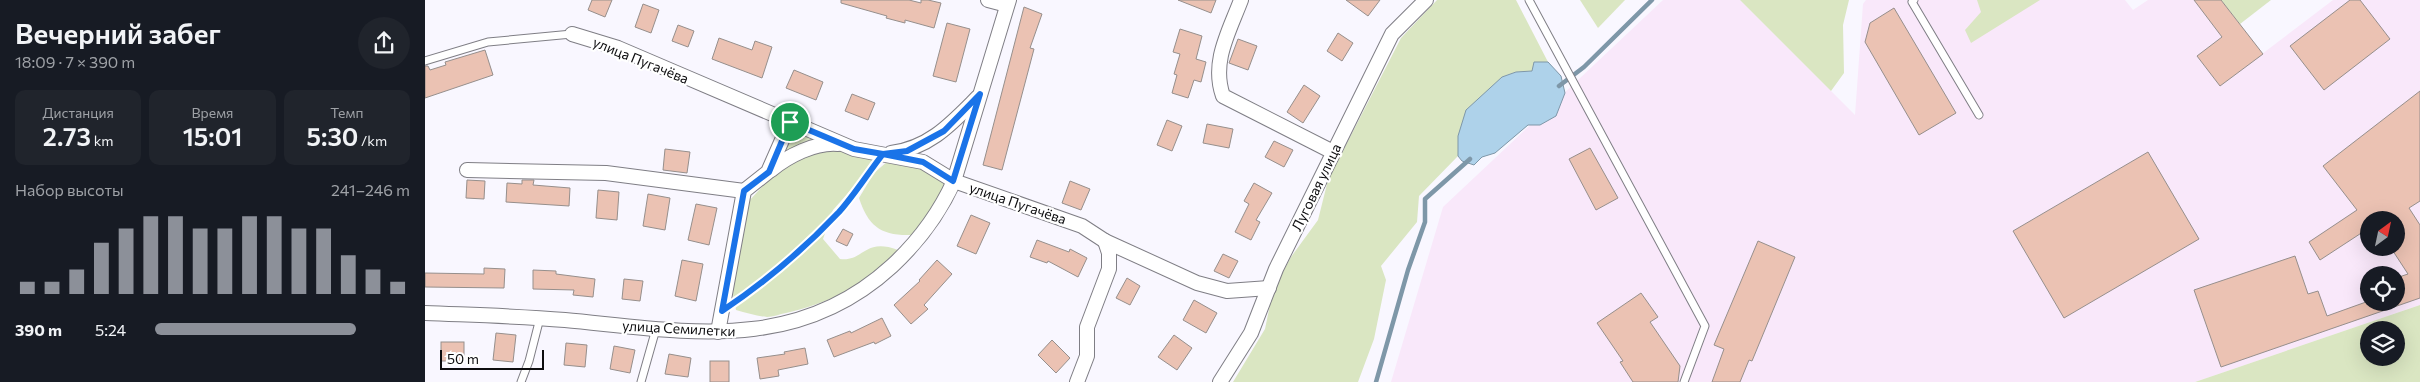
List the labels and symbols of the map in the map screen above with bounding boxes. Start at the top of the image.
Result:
street label: улица Пугачёва [591,33,691,87]
pin [769,101,811,143]
street label: Луговая улица [1287,140,1345,234]
street label: улица Пугачёва [967,178,1069,228]
north arrow [2360,211,2405,256]
street label: улица Семилетки [622,317,736,339]
scale bar [440,347,544,370]

